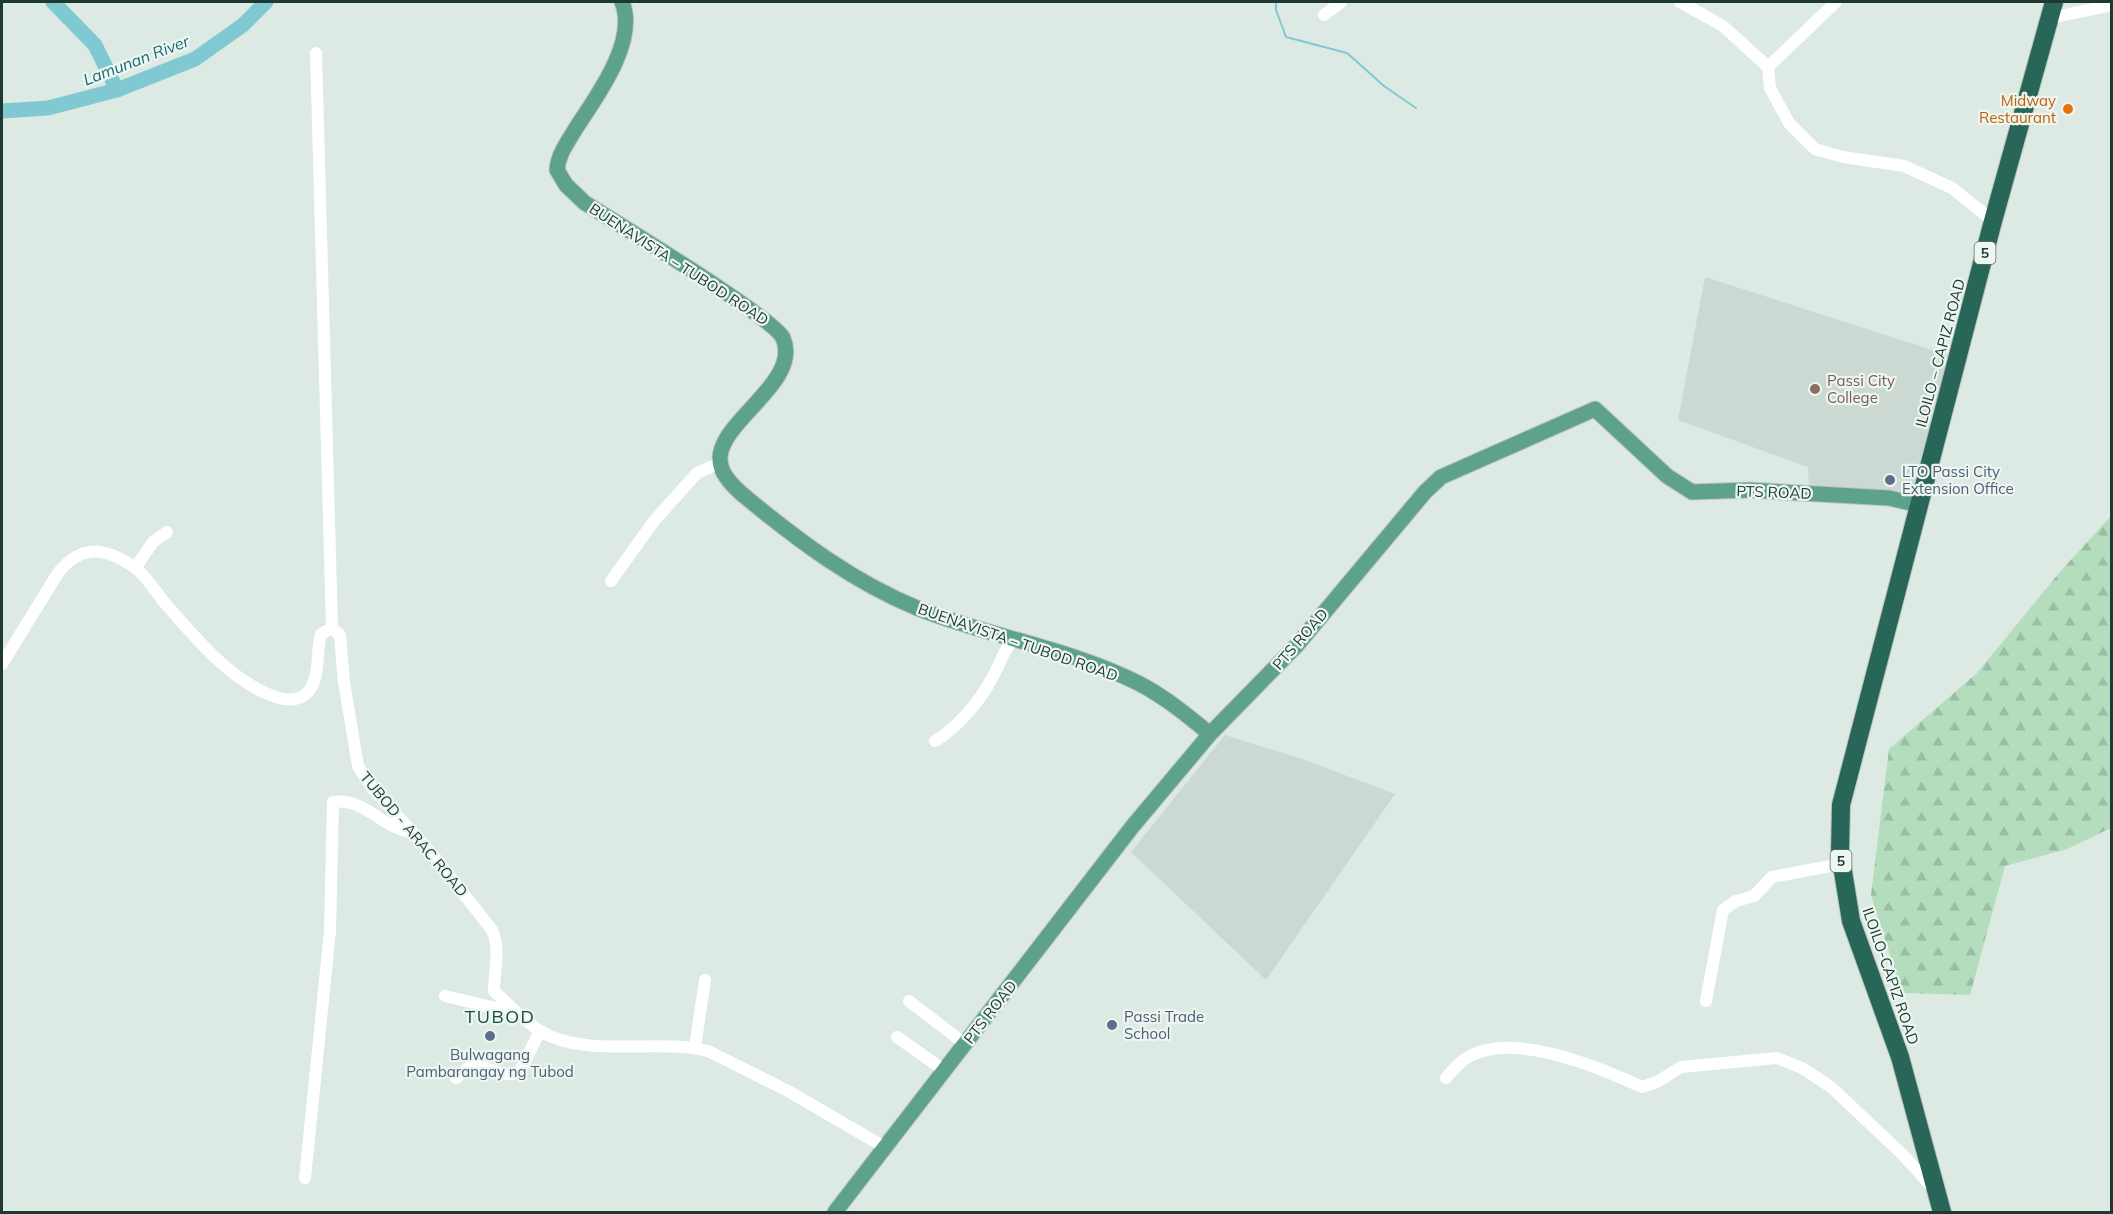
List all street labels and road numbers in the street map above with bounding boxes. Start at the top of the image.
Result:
street label: BUENAVISTA – TUBOD ROAD [586,199,772,329]
road number: 5 [1974,242,1996,264]
street label: ILOILO – CAPIZ ROAD [1911,277,1969,429]
street label: PTS ROAD [1736,481,1812,503]
street label: BUENAVISTA – TUBOD ROAD [916,599,1120,685]
street label: PTS ROAD [1268,604,1332,674]
street label: TUBOD - ARAC ROAD [356,768,472,900]
road number: 5 [1830,850,1852,872]
street label: ILOILO-CAPIZ ROAD [1859,905,1923,1047]
street label: PTS ROAD [959,976,1021,1048]

